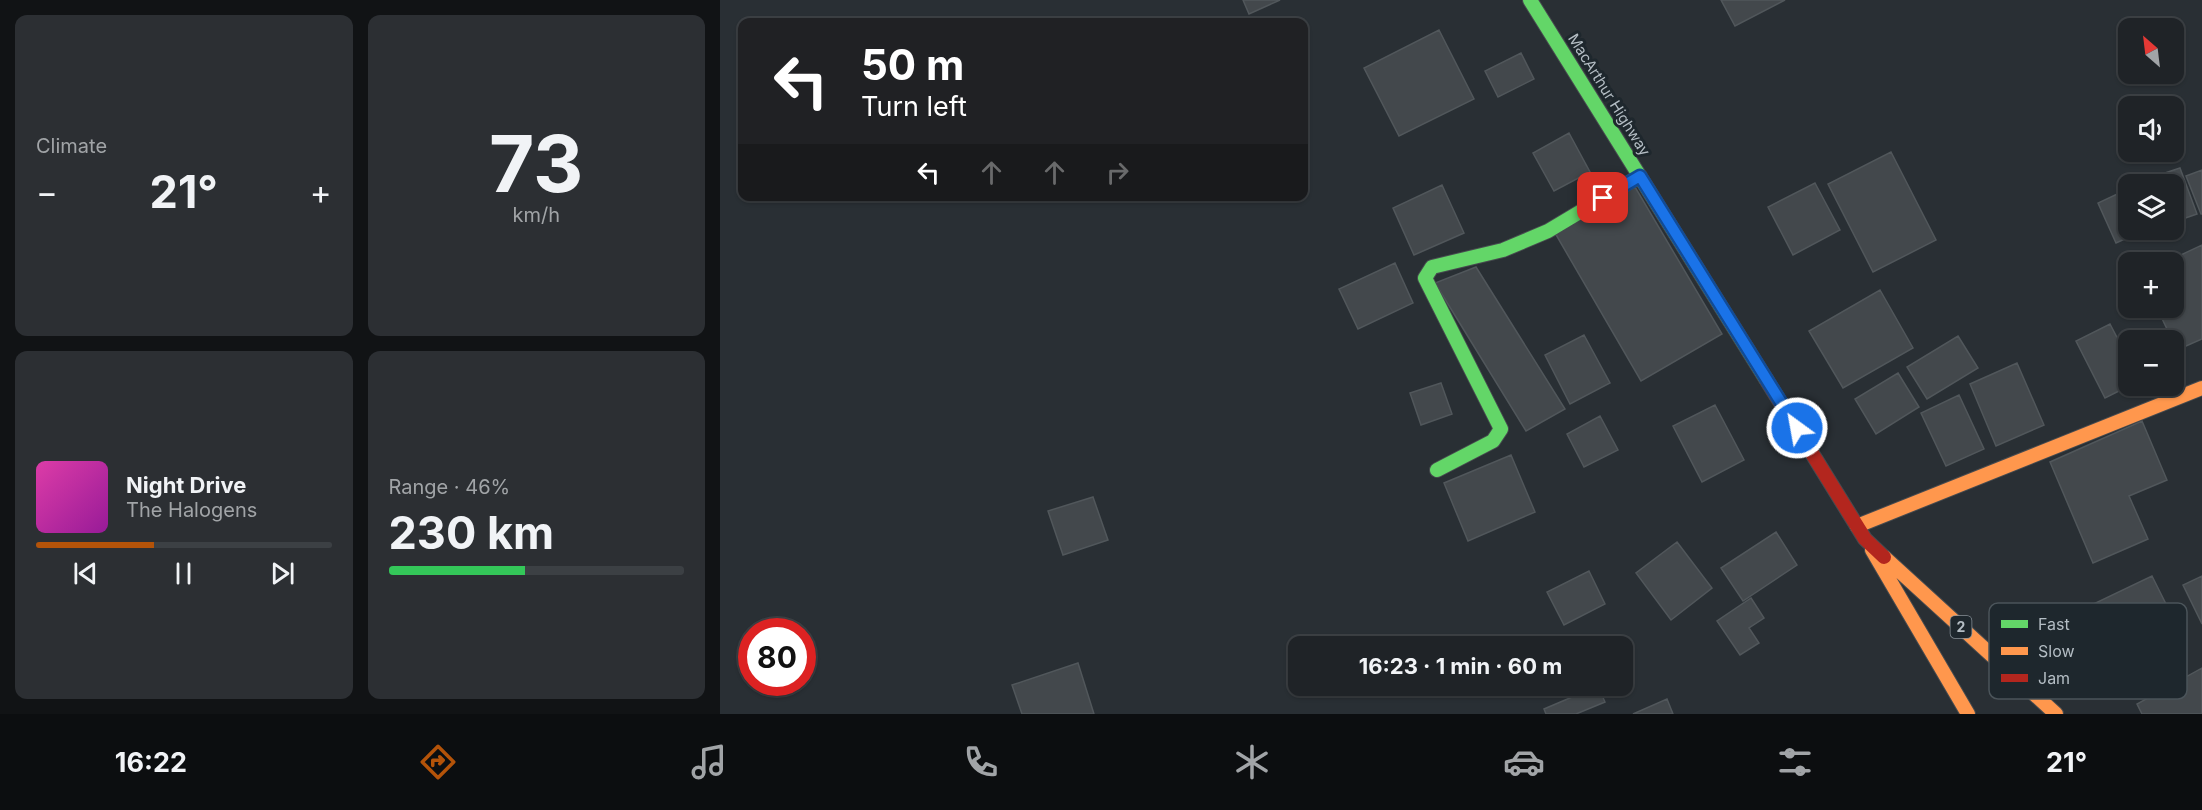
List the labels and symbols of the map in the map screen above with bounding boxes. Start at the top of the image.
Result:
north arrow [2118,18,2184,84]
street label: MacArthur Highway [1564,30,1655,160]
pin [1577,172,1628,223]
position arrow [1765,396,1829,460]
legend [1989,603,2187,699]
text: Fast [2038,614,2070,634]
road number: 2 [1950,616,1972,638]
speed limit sign: 80 [738,618,816,696]
text: Slow [2038,641,2075,661]
text: Jam [2038,668,2070,688]

